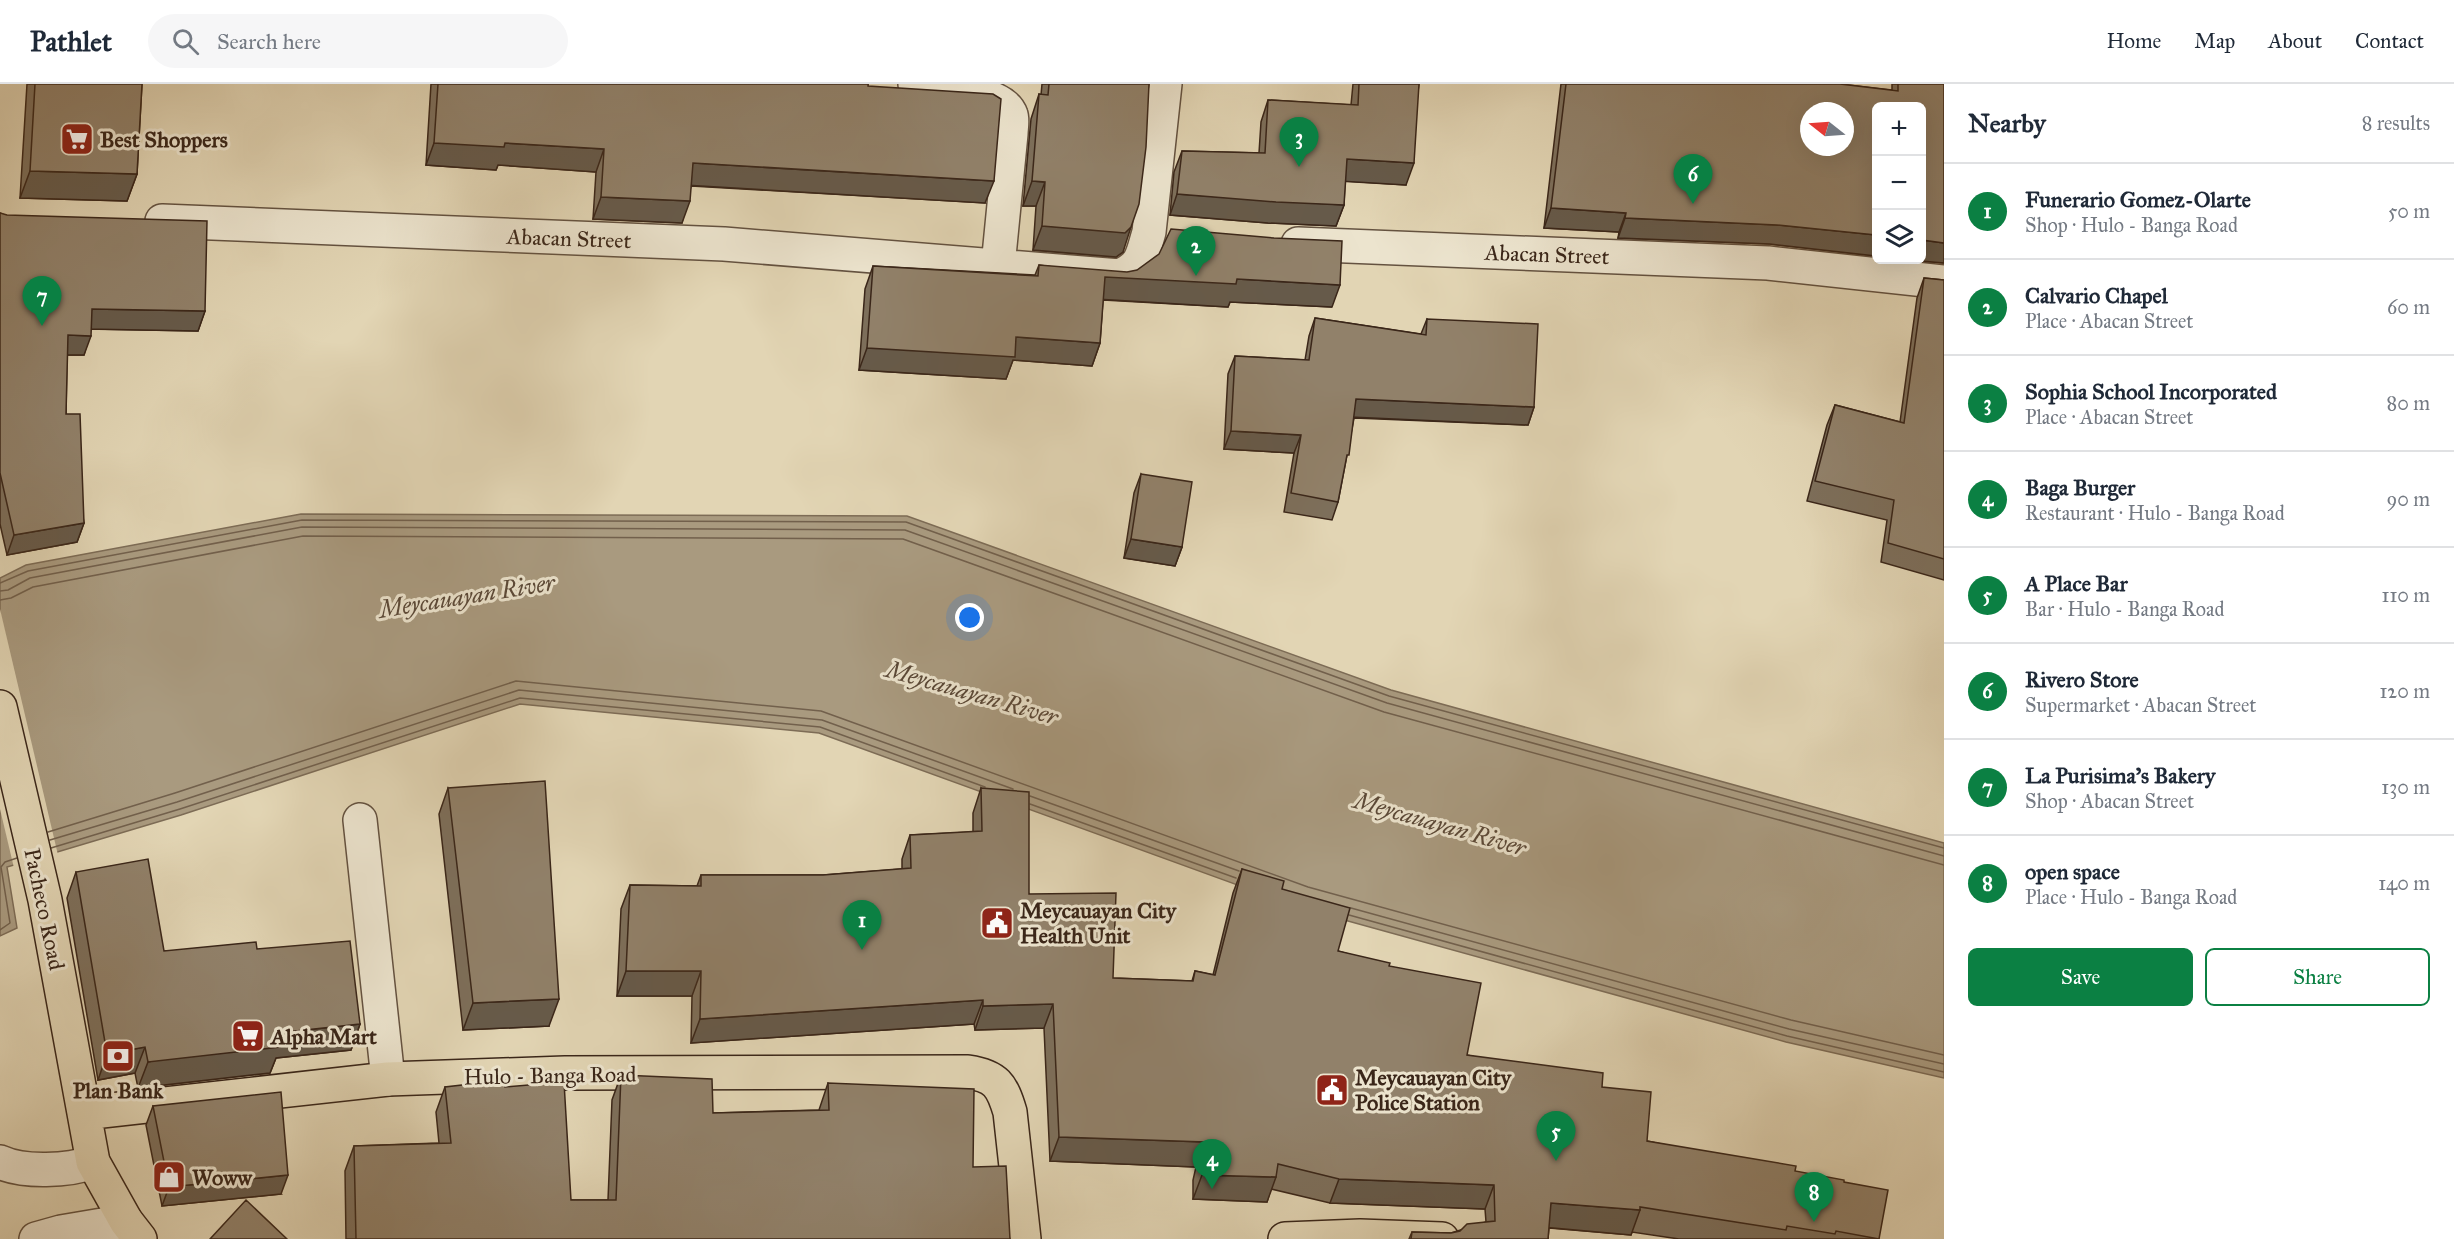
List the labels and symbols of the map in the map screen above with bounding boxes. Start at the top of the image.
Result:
north arrow [1800,102,1854,156]
pin: 3 [1280,118,1318,167]
supermarket icon: Best Shoppers [59,121,95,157]
place label: Best Shoppers [100,126,228,153]
pin: 6 [1674,154,1712,204]
street label: Abacan Street [505,223,632,254]
pin: 2 [1176,226,1216,276]
street label: Abacan Street [1483,239,1610,270]
pin: 7 [22,276,62,326]
water label: Meycauayan River [375,567,559,625]
your location [955,603,984,632]
water label: Meycauayan River [881,654,1063,732]
water label: Meycauayan River [1349,785,1531,863]
street label: Pacheco Road [18,846,71,973]
place label: Meycauayan City Health Unit [1020,897,1178,949]
pin: 1 [842,900,882,950]
public building icon: Meycauayan City Health Unit [979,905,1015,941]
supermarket icon: Alpha Mart [230,1018,266,1054]
place label: Alpha Mart [269,1023,377,1050]
bank icon: Plan Bank [100,1038,136,1074]
street label: Hulo - Banga Road [463,1060,637,1091]
place label: Meycauayan City Police Station [1355,1064,1513,1116]
public building icon: Meycauayan City Police Station [1314,1072,1350,1108]
place label: Plan Bank [73,1077,164,1104]
pin: 5 [1536,1112,1576,1161]
pin: 4 [1192,1140,1232,1189]
shop icon: Woww [151,1159,187,1195]
place label: Woww [192,1164,254,1191]
pin: 8 [1794,1172,1834,1222]

